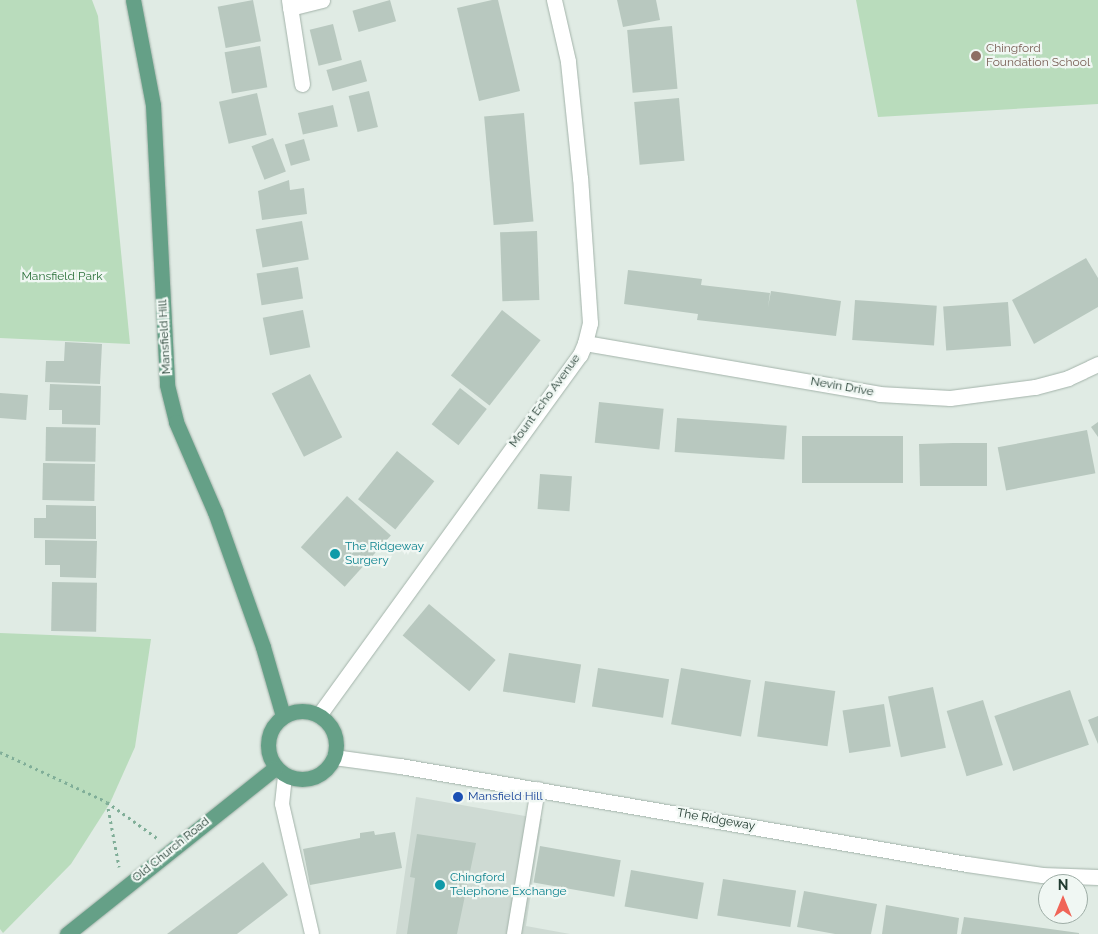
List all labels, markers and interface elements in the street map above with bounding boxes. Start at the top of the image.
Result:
place label: Chingford Foundation School [986,42,1090,70]
marker: Chingford Foundation School [970,50,982,62]
park label: Mansfield Park [21,270,103,284]
street label: Mansfield Hill [156,299,174,375]
street label: Mount Echo Avenue [506,352,584,450]
street label: Nevin Drive [809,374,875,400]
place label: The Ridgeway Surgery [345,540,424,568]
marker: The Ridgeway Surgery [329,548,341,560]
place label: Mansfield Hill [468,790,543,804]
marker: Mansfield Hill [452,791,464,803]
street label: The Ridgeway [676,806,756,834]
street label: Old Church Road [130,815,212,885]
place label: Chingford Telephone Exchange [450,871,567,899]
north arrow [1038,874,1088,924]
text: N [1058,877,1068,893]
marker: Chingford Telephone Exchange [434,879,446,891]

